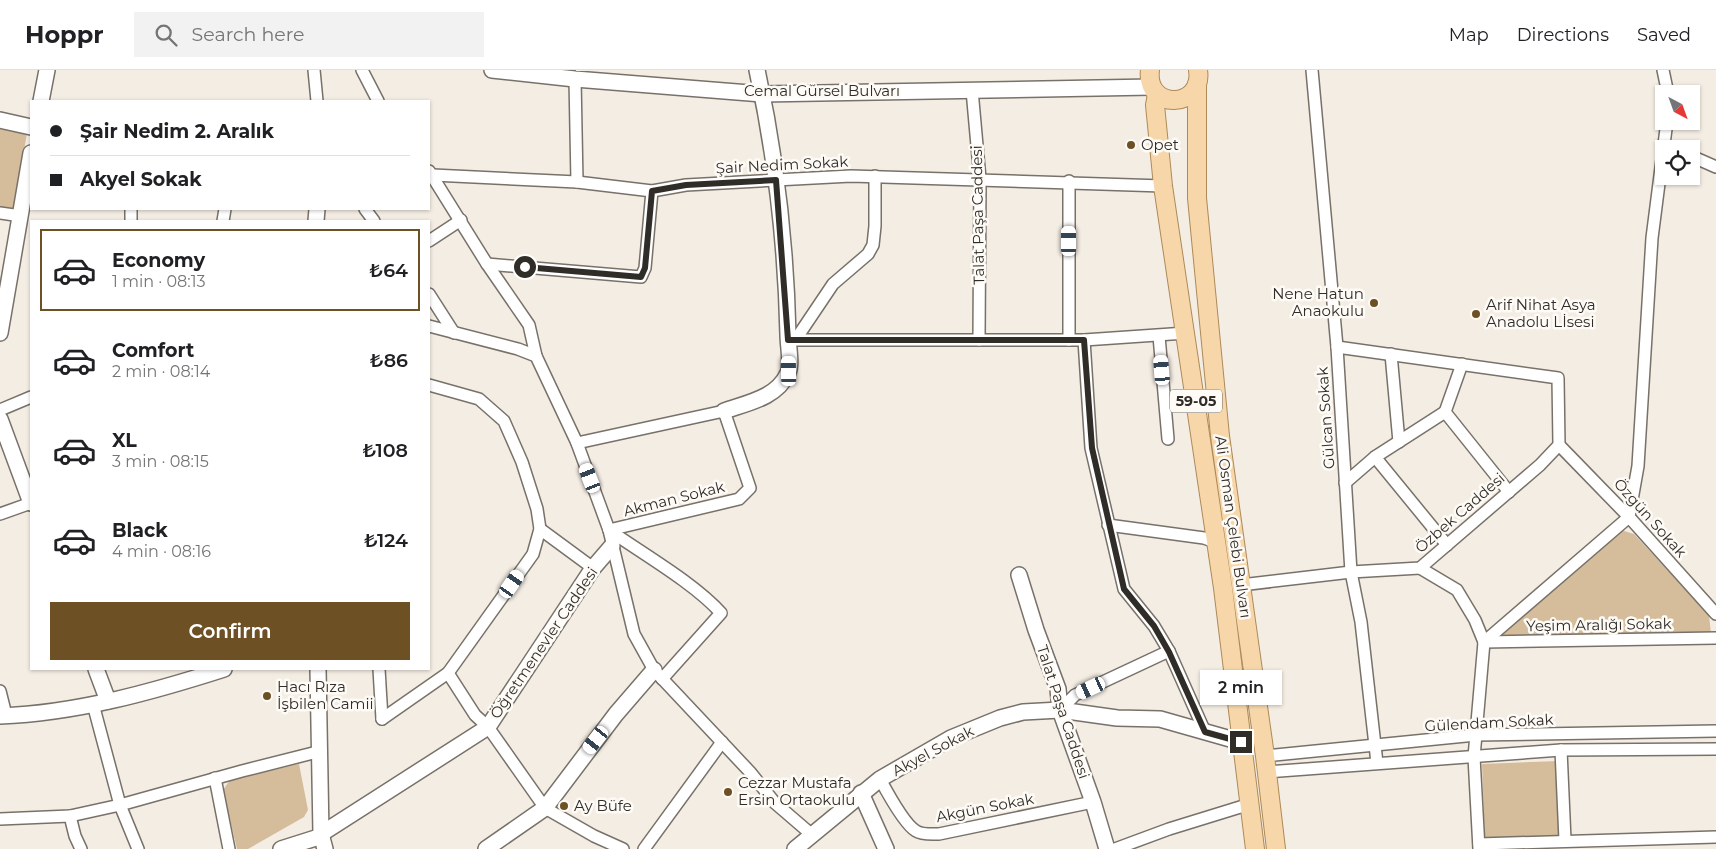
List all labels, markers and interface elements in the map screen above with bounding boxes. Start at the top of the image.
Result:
search box [134,12,484,57]
text: Hoppr [25,20,104,49]
icon: search [152,21,180,49]
text: Search here [192,23,305,46]
text: Map [1449,24,1489,46]
text: Directions [1517,24,1609,46]
text: Saved [1637,24,1691,46]
street label: Cemal Gürsel Bulvarı [744,81,900,100]
north arrow [1655,85,1700,130]
map controls [1655,85,1700,185]
text: Şair Nedim 2. Aralık [80,120,274,143]
place label: Opet [1141,135,1179,154]
marker: Opet [1125,139,1137,151]
button: locate [1655,140,1700,185]
street label: Talat Paşa Caddesi [967,145,988,285]
street label: Şair Nedim Sokak [715,152,849,177]
text: Akyel Sokak [80,168,202,191]
car [1061,226,1076,256]
icon: car [52,248,97,293]
text: Economy [112,249,205,272]
route start [514,256,536,278]
text: ₺64 [369,259,408,282]
text: 1 min · 08:13 [112,272,205,291]
place label: Nene Hatun Anaokulu [1272,284,1364,320]
place label: Arif Nihat Asya Anadolu Lİsesi [1486,295,1596,331]
marker: Nene Hatun Anaokulu [1368,297,1380,309]
marker: Arif Nihat Asya Anadolu Lİsesi [1470,308,1482,320]
icon: car [52,338,97,383]
text: Comfort [112,339,194,362]
text: ₺86 [370,349,408,372]
car [1153,354,1170,386]
car [781,356,796,386]
text: 2 min · 08:14 [112,362,210,381]
street label: Gülcan Sokak [1312,366,1339,470]
road number: 59-05 [1170,390,1222,412]
icon: car [52,428,97,473]
text: XL [112,429,137,452]
street label: Ali Osman Çelebi Bulvarı [1211,434,1256,619]
text: ₺108 [362,439,408,462]
text: 3 min · 08:15 [112,452,209,471]
car [577,461,602,495]
street label: Özbek Caddesi [1411,469,1508,557]
street label: Özgün Sokak [1610,474,1691,561]
street label: Akman Sokak [621,477,727,520]
icon: car [52,518,97,563]
text: Black [112,519,168,542]
text: ₺124 [364,529,408,552]
text: 4 min · 08:16 [112,542,211,561]
street label: Öğretmenevler Caddesi [486,563,602,722]
car [497,567,526,601]
button: Confirm [50,602,410,660]
street label: Yeşim Aralığı Sokak [1526,614,1672,635]
street label: Talat Paşa Caddesi [1033,643,1094,781]
callout: 2 min [1200,670,1282,704]
car [1074,675,1107,701]
place label: Hacı Rıza İşbilen Camii [277,677,374,713]
text: 2 min [1218,678,1264,697]
marker: Hacı Rıza İşbilen Camii [261,690,273,702]
street label: Gülendam Sokak [1424,710,1554,735]
street label: Akyel Sokak [889,721,977,780]
car [580,724,611,756]
route end [1230,731,1252,753]
place label: Cezzar Mustafa Ersin Ortaokulu [738,773,855,809]
marker: Cezzar Mustafa Ersin Ortaokulu [722,786,734,798]
street label: Akgün Sokak [934,789,1035,826]
place label: Ay Büfe [574,796,632,815]
marker: Ay Büfe [558,800,570,812]

